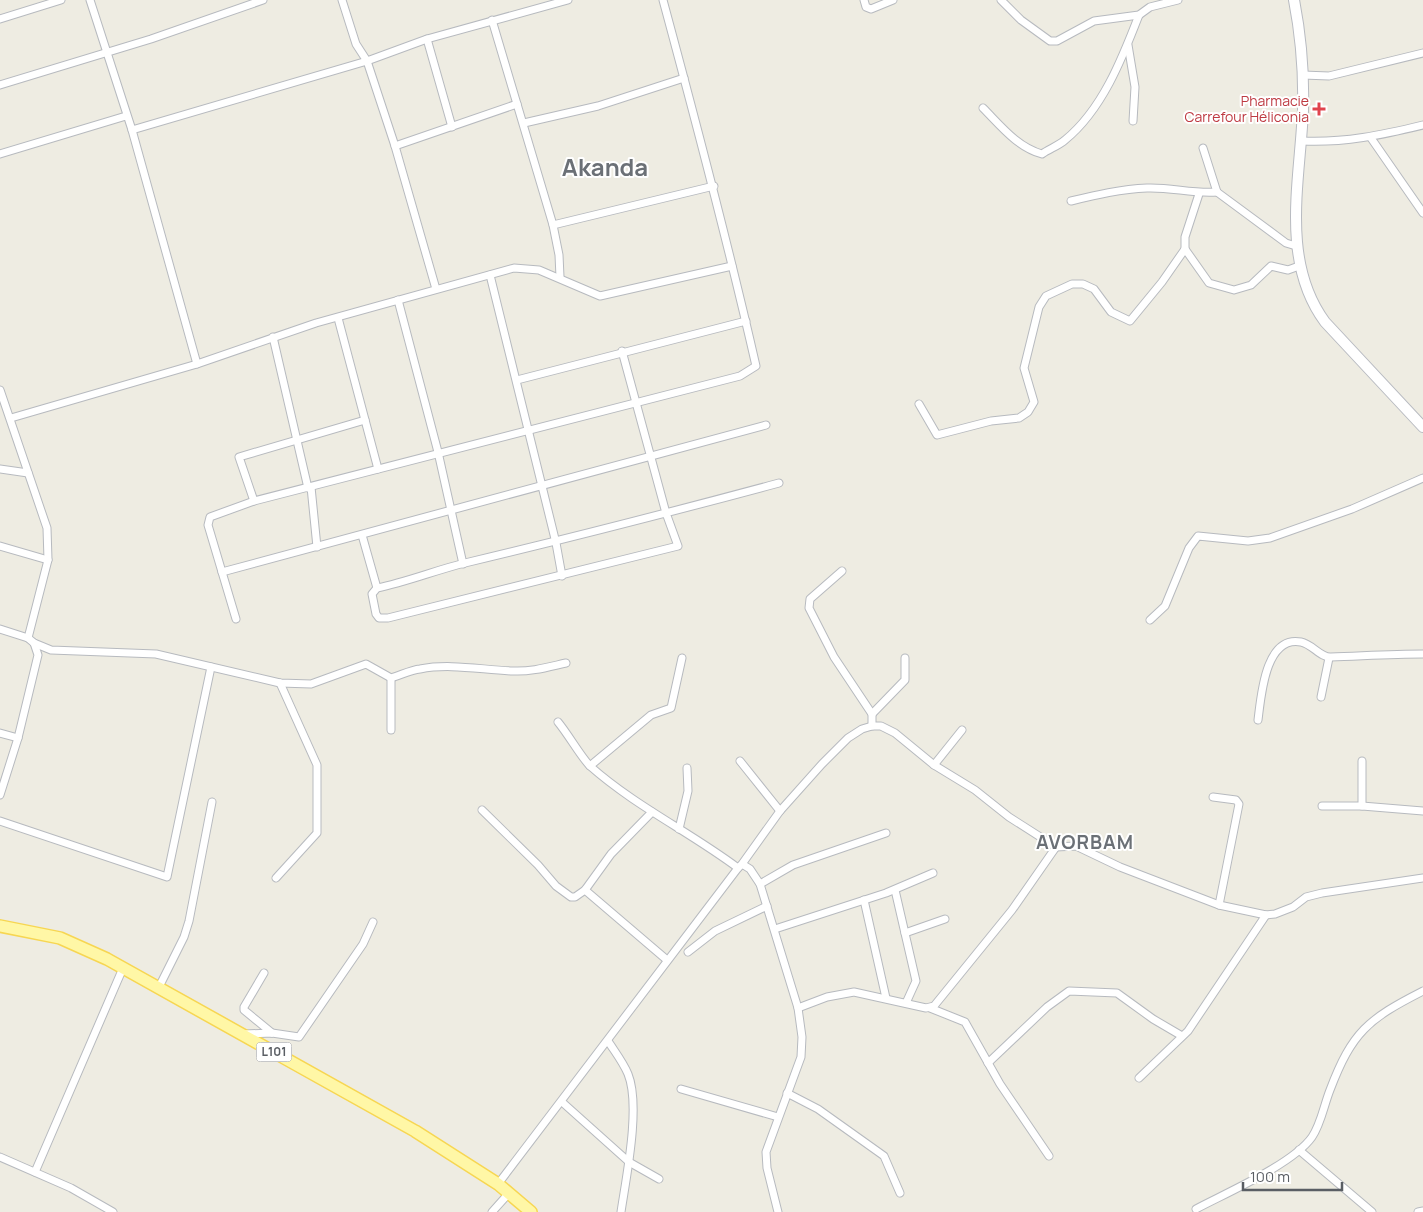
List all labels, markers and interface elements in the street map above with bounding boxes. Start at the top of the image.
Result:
place label: Pharmacie Carrefour Héliconia [1184,91,1309,126]
marker: Pharmacie Carrefour Héliconia [1313,103,1325,115]
district label: Akanda [562,150,648,183]
district label: AVORBAM [1036,829,1134,855]
road number: L101 [256,1042,292,1062]
scale bar [1243,1160,1342,1192]
text: 100 m [1250,1166,1290,1187]

